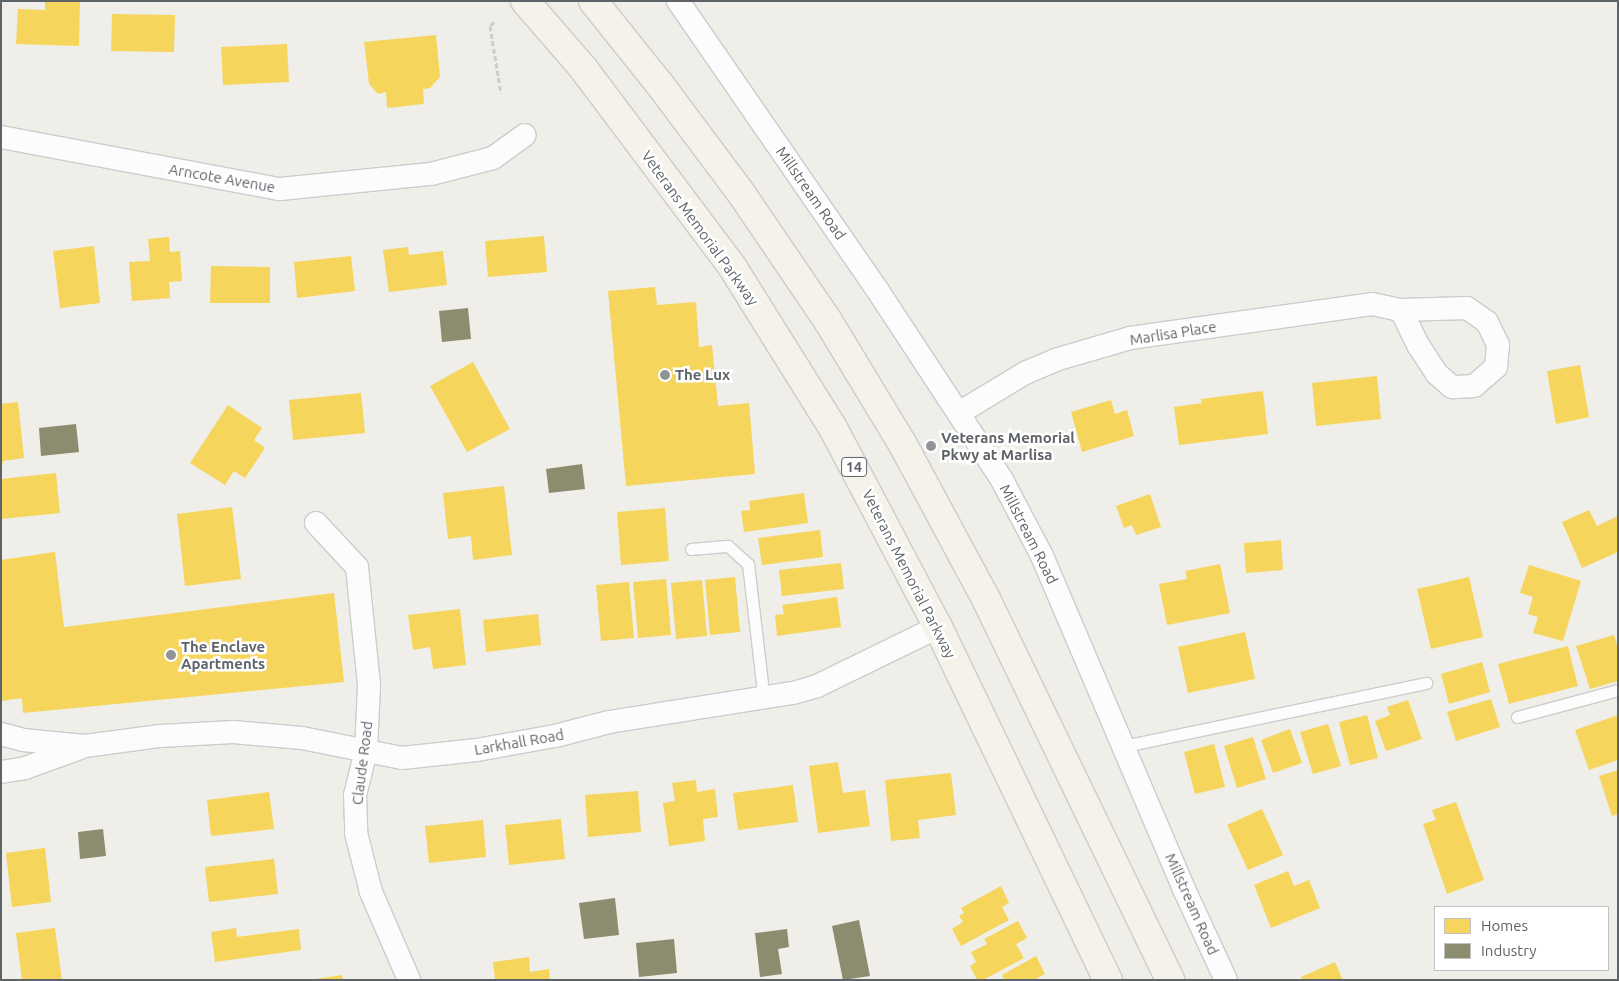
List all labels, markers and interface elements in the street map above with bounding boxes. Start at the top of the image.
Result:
street label: Millstream Road [772,143,850,243]
street label: Veterans Memorial Parkway [638,147,762,309]
street label: Arncote Avenue [167,160,277,196]
street label: Marlisa Place [1128,317,1218,349]
place label: The Lux [675,366,730,384]
marker: The Lux [659,369,671,381]
place label: Veterans Memorial Pkwy at Marlisa [941,428,1075,463]
marker: Veterans Memorial Pkwy at Marlisa [925,440,937,452]
road number: 14 [840,456,868,478]
street label: Millstream Road [996,481,1062,587]
street label: Veterans Memorial Parkway [859,487,959,661]
place label: The Enclave Apartments [181,637,265,672]
marker: The Enclave Apartments [165,649,177,661]
street label: Claude Road [348,720,376,806]
street label: Larkhall Road [473,725,565,759]
street label: Millstream Road [1161,850,1223,958]
legend [1434,906,1609,971]
text: Homes [1481,917,1528,934]
text: Industry [1481,942,1536,959]

